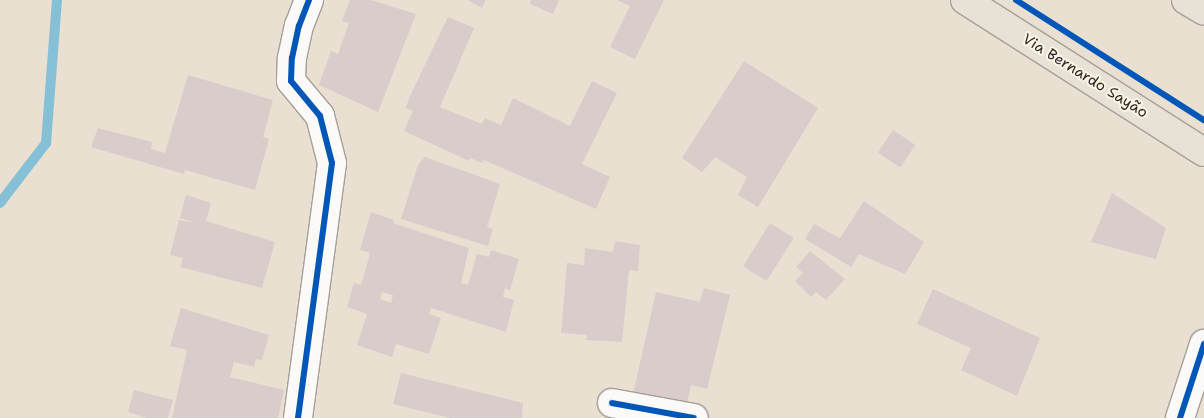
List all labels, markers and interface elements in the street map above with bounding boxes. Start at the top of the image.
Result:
street label: Via Bernardo Sayão [1019,30,1151,122]

